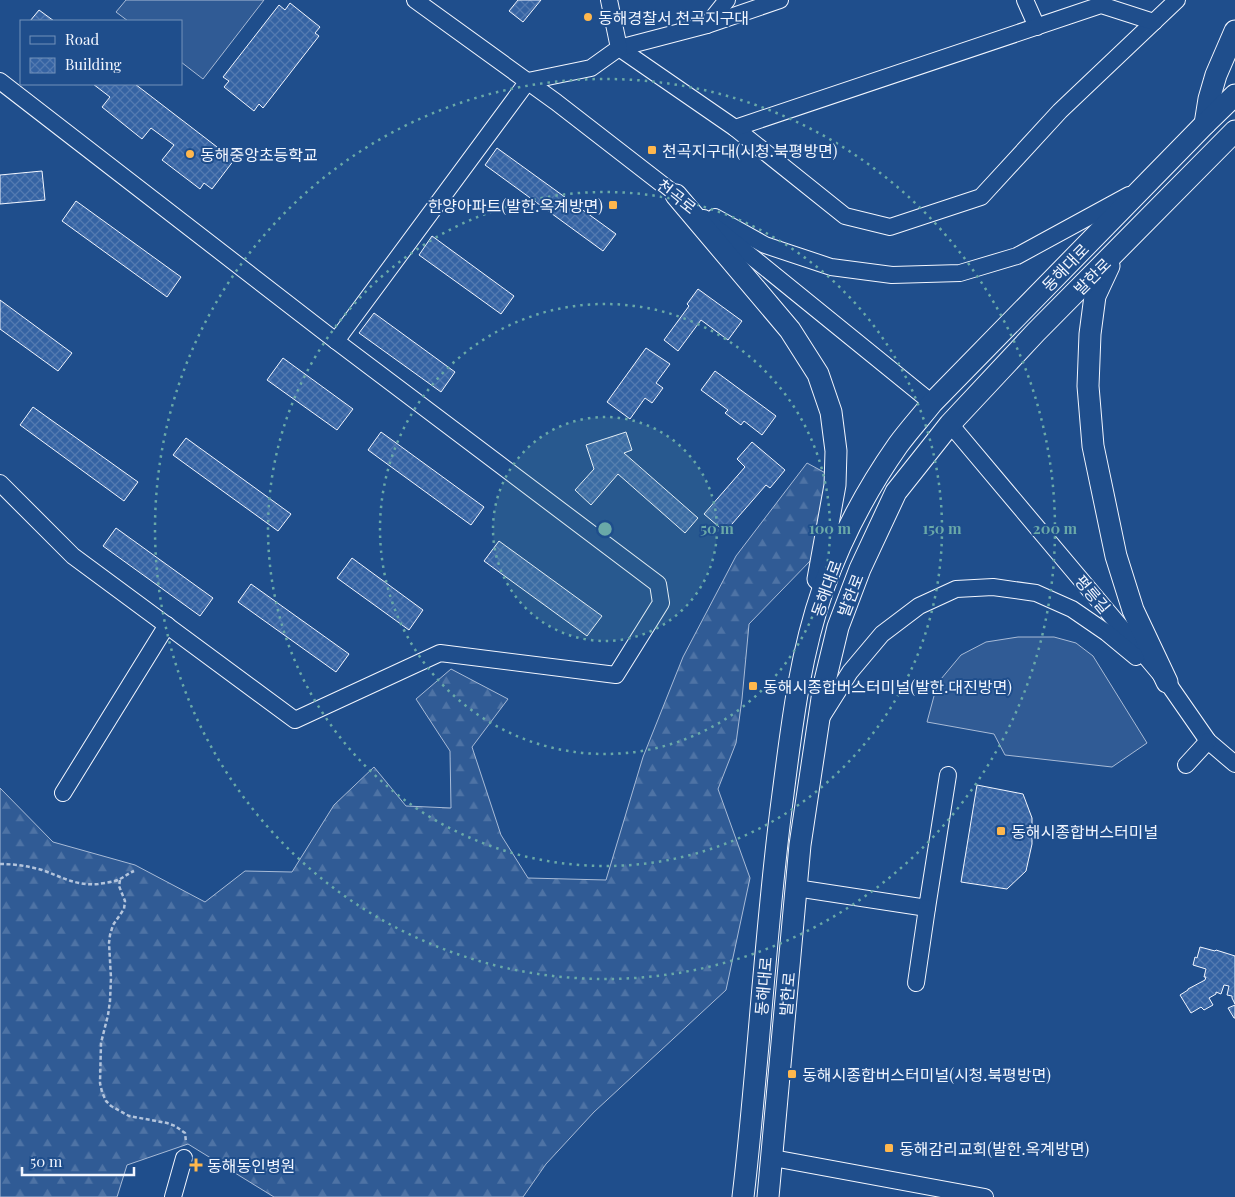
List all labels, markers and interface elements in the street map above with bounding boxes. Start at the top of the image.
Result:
place label: 동해경찰서 천곡지구대 [598,7,749,28]
marker: 동해경찰서 천곡지구대 [582,11,594,23]
legend [20,20,182,85]
text: Road [65,29,99,49]
text: Building [65,54,122,74]
place label: 천곡지구대(시청.북평방면) [662,140,837,161]
place label: 동해중앙초등학교 [200,144,318,165]
marker: 천곡지구대(시청.북평방면) [646,144,658,156]
marker: 동해중앙초등학교 [184,148,196,160]
street label: 천곡로 [653,174,701,218]
place label: 한양아파트(발한.옥계방면) [428,195,603,216]
marker: 한양아파트(발한.옥계방면) [607,199,619,211]
street label: 동해대로 [1037,238,1093,295]
street label: 발한로 [1069,253,1115,299]
text: 50 m [700,518,734,538]
text: 100 m [809,518,852,538]
text: 150 m [922,518,962,538]
text: 200 m [1033,518,1078,538]
centre of rings [596,520,614,538]
street label: 동해대로 [806,556,846,619]
street label: 발한로 [832,570,868,619]
street label: 평릉길 [1071,570,1115,618]
place label: 동해시종합버스터미널(발한.대진방면) [763,676,1012,697]
marker: 동해시종합버스터미널(발한.대진방면) [747,680,759,692]
place label: 동해시종합버스터미널 [1011,821,1158,842]
marker: 동해시종합버스터미널 [995,825,1007,837]
street label: 동해대로 [750,955,776,1016]
street label: 발한로 [775,971,799,1017]
place label: 동해시종합버스터미널(시청.북평방면) [802,1064,1051,1085]
marker: 동해시종합버스터미널(시청.북평방면) [786,1068,798,1080]
place label: 동해감리교회(발한.옥계방면) [899,1138,1089,1159]
marker: 동해감리교회(발한.옥계방면) [883,1142,895,1154]
scale bar [22,1144,135,1176]
text: 50 m [30,1151,63,1171]
place label: 동해동인병원 [207,1155,295,1176]
marker: 동해동인병원 [189,1158,203,1172]

